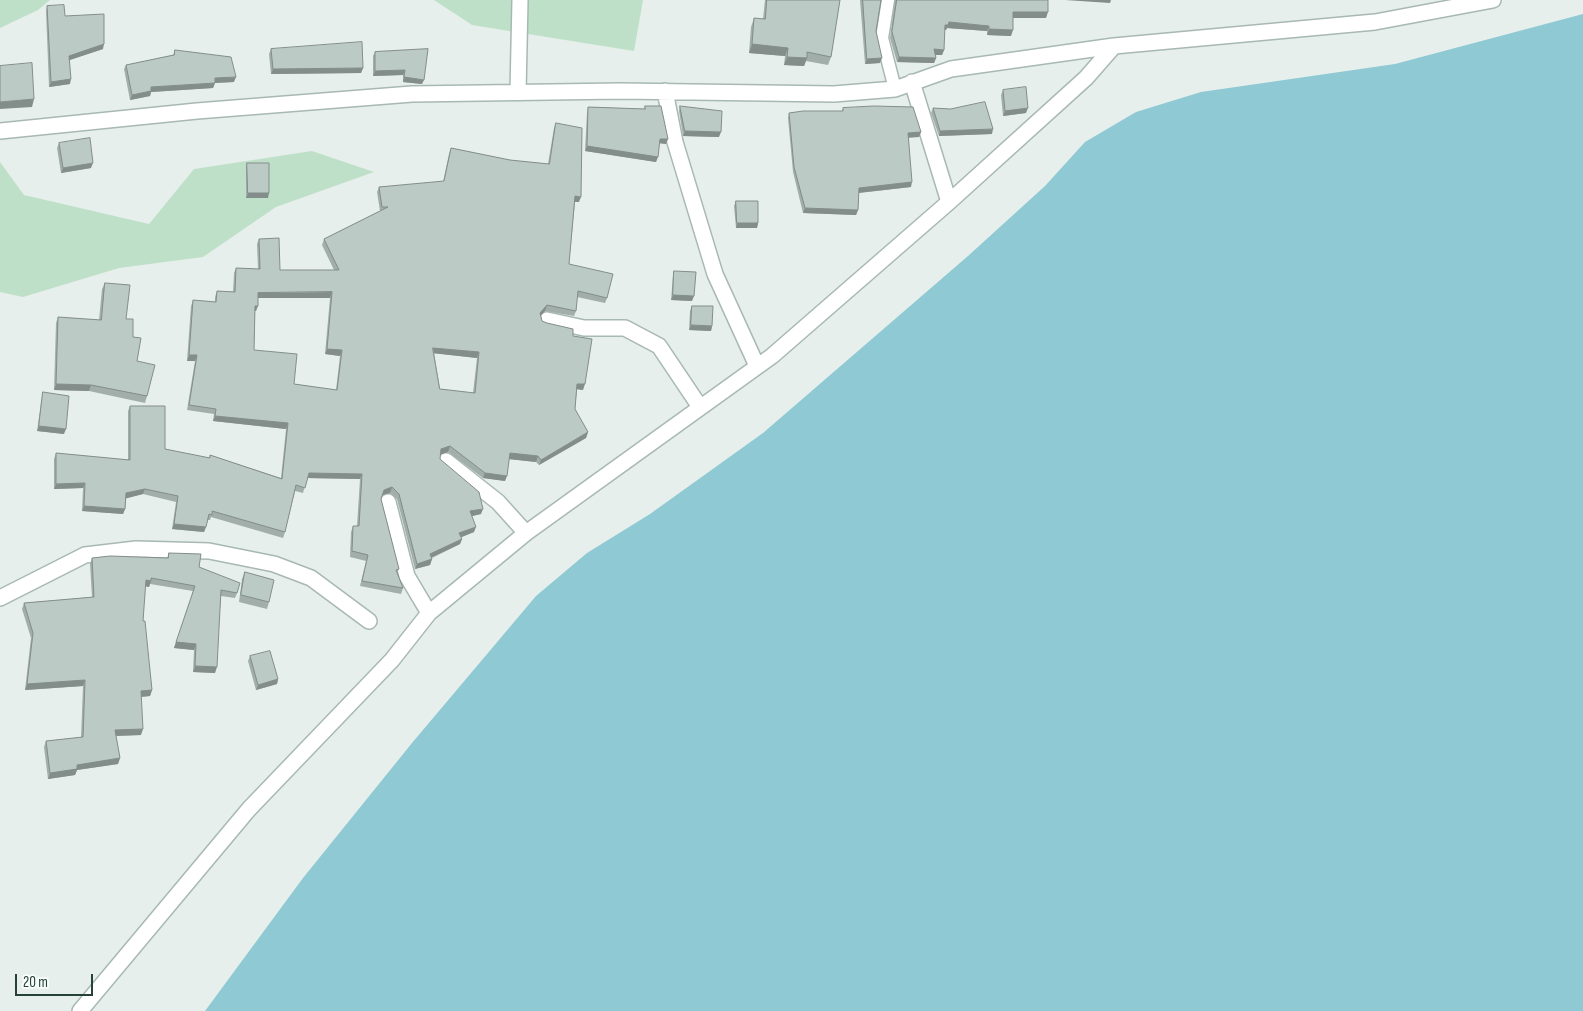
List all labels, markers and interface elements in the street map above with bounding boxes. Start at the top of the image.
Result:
scale bar [18,964,95,996]
text: 20 m [23,973,48,992]

